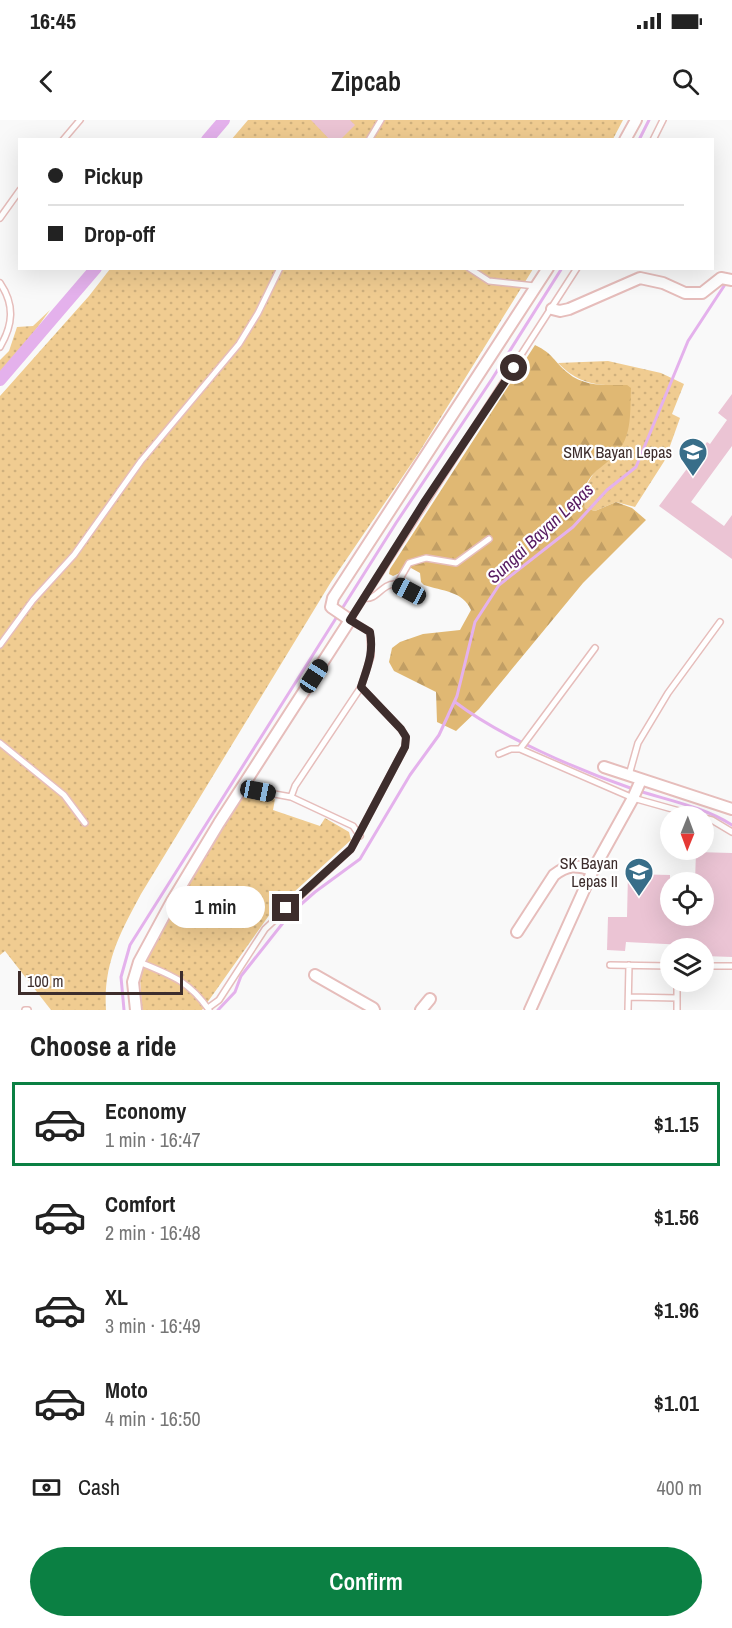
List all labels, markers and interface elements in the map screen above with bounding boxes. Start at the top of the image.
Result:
text: 16:45 [30,6,76,36]
text: Zipcab [331,63,401,99]
icon: back [30,65,63,98]
icon: search [669,65,702,98]
text: Pickup [84,161,143,191]
text: Drop-off [84,219,155,249]
route start [500,354,527,381]
school or university icon: SMK Bayan Lepas [677,436,709,478]
place label: SMK Bayan Lepas [563,441,672,463]
water label: Sungai Bayan Lepas [481,477,599,589]
car [389,575,429,607]
car [297,656,331,696]
car [239,779,277,803]
north arrow [660,806,714,860]
map controls [660,806,714,992]
place label: SK Bayan Lepas II [560,852,618,892]
school or university icon: SK Bayan Lepas II [623,856,655,898]
button: locate [660,872,714,926]
callout: 1 min [166,887,265,929]
text: 1 min [194,893,237,920]
route end [272,894,299,921]
button: layers [660,938,714,992]
scale bar [18,968,183,995]
text: 100 m [27,970,63,992]
text: Choose a ride [30,1028,176,1064]
text: Economy [105,1096,186,1126]
icon: car [33,1097,87,1151]
text: $1.15 [654,1109,699,1139]
text: 1 min · 16:47 [105,1126,201,1153]
text: Comfort [105,1189,175,1219]
icon: car [33,1190,87,1244]
text: $1.56 [654,1202,699,1232]
text: 2 min · 16:48 [105,1219,201,1246]
text: XL [105,1282,128,1312]
icon: car [33,1283,87,1337]
text: $1.96 [654,1295,699,1325]
text: 3 min · 16:49 [105,1312,201,1339]
text: Moto [105,1375,148,1405]
icon: car [33,1376,87,1430]
text: $1.01 [654,1388,699,1418]
text: 4 min · 16:50 [105,1405,201,1432]
icon: cash [30,1471,63,1504]
text: Cash [78,1472,120,1502]
text: 400 m [656,1474,702,1501]
button: Confirm [30,1547,702,1616]

